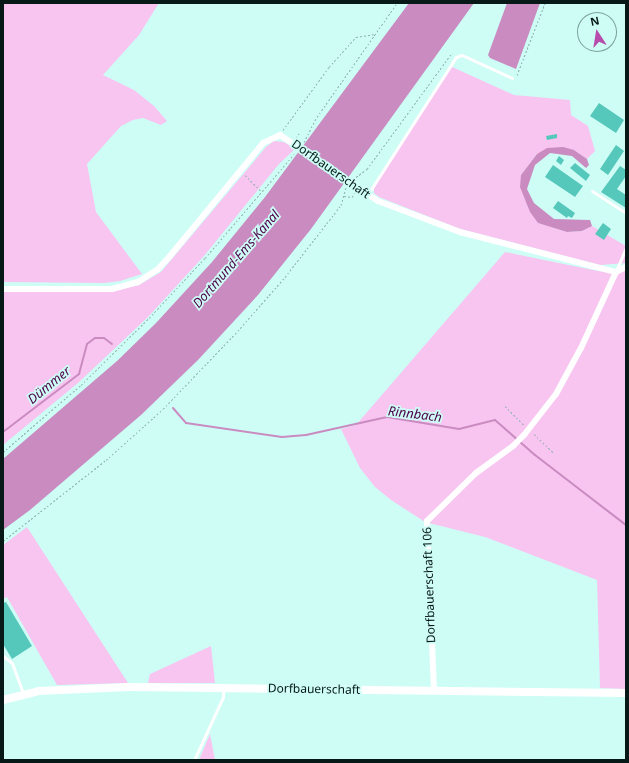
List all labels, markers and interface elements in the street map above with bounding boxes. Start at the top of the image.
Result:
north arrow [577,12,617,52]
text: N [589,12,601,29]
street label: Dorfbauerschaft [289,137,373,201]
water label: Dortmund-Ems-Kanal [189,207,283,311]
water label: Dümmer [24,363,74,407]
water label: Rinnbach [387,403,443,425]
street label: Dorfbauerschaft 106 [420,527,438,643]
street label: Dorfbauerschaft [268,681,360,697]

